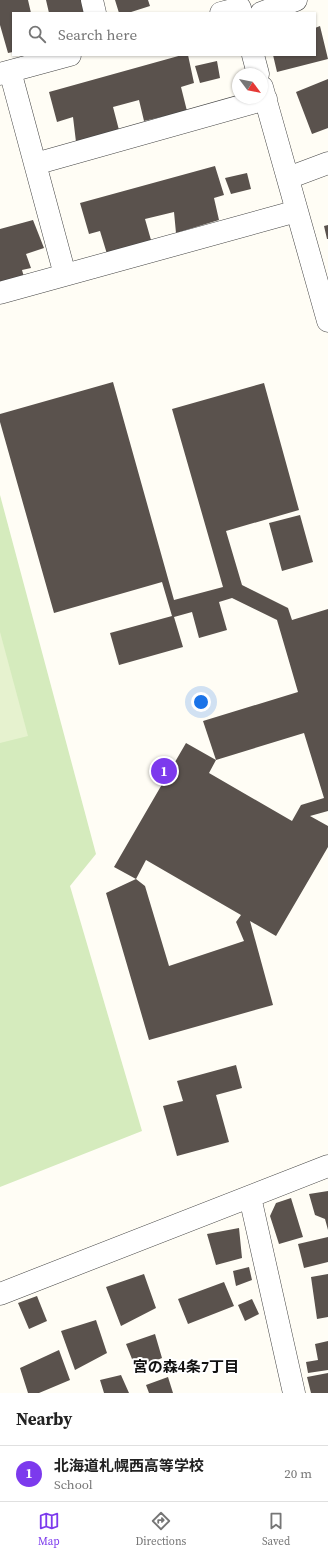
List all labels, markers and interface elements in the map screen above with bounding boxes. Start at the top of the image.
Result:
search box [12,12,316,56]
icon: search [26,23,48,45]
text: Search here [58,24,137,45]
north arrow [232,68,268,104]
your location [191,692,211,712]
pin: 1 [151,756,177,786]
district label: 宮の森4条7丁目 [133,1356,239,1377]
text: Nearby [16,1407,72,1431]
text: 北海道札幌西高等学校 [54,1455,204,1476]
text: 1 [25,1465,33,1482]
text: 20 m [284,1465,312,1482]
text: School [54,1476,93,1493]
tab: Map [38,1510,60,1549]
tab: Directions [135,1510,186,1549]
tab: Saved [262,1510,290,1549]

